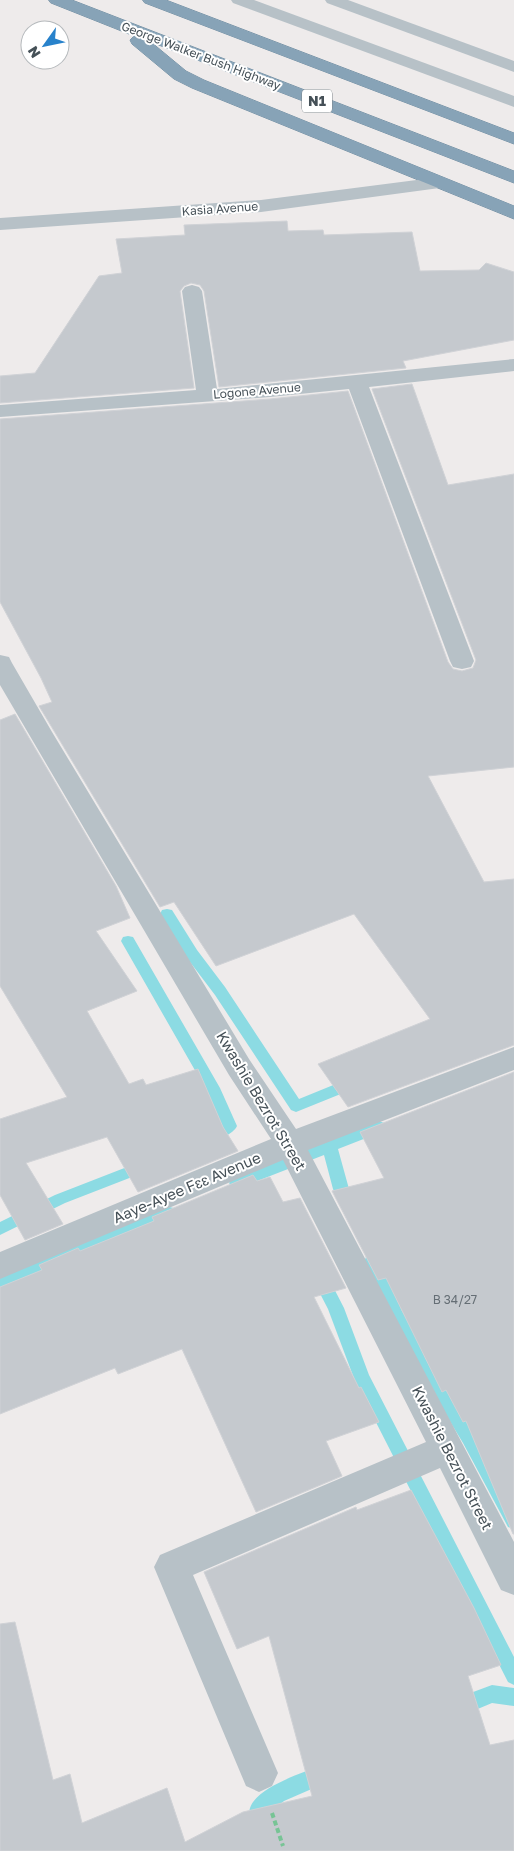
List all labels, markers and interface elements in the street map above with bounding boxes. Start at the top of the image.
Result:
street label: George Walker Bush Highway [120,18,283,93]
north arrow [20,20,70,70]
text: N [24,43,44,61]
road number: N1 [302,90,332,112]
street label: Kasia Avenue [181,198,259,219]
street label: Logone Avenue [212,379,302,402]
street label: Kwashie Bezrot Street [213,1028,311,1173]
street label: Aaye-Ayee Fɛɛ Avenue [110,1148,263,1226]
house number: B 34/27 [433,1292,477,1307]
street label: Kwashie Bezrot Street [409,1383,497,1533]

